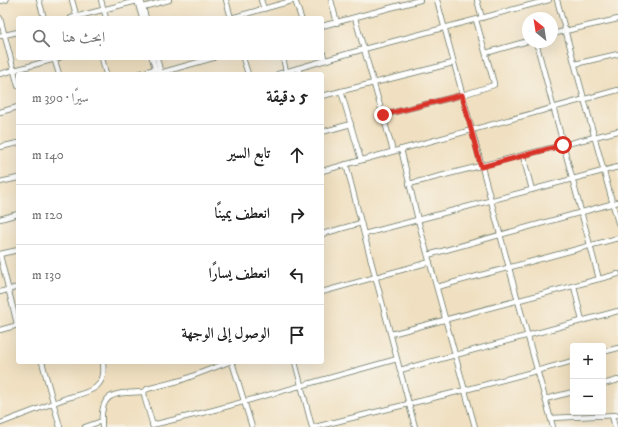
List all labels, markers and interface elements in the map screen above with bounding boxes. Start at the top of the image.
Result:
north arrow [522,12,558,48]
search box [16,16,324,60]
icon: search [30,27,52,49]
text: ابحث هنا [62,28,105,47]
text: 5 دقيقة [266,86,308,108]
text: سيرًا · 390 m [32,90,89,106]
route end [374,106,392,124]
route start [554,136,572,154]
text: تابع السير [228,144,270,163]
icon: ahead [286,144,308,166]
text: 140 m [32,147,64,163]
text: انعطف يمينًا [215,204,270,223]
icon: right [286,204,308,226]
text: 120 m [32,207,63,223]
text: انعطف يسارًا [209,264,270,283]
icon: left [286,264,308,286]
text: 130 m [32,267,61,283]
text: الوصول إلى الوجهة [181,324,270,343]
icon: arrive [286,324,308,346]
map controls [570,343,606,415]
button: + [570,343,606,379]
button: − [570,379,606,415]

